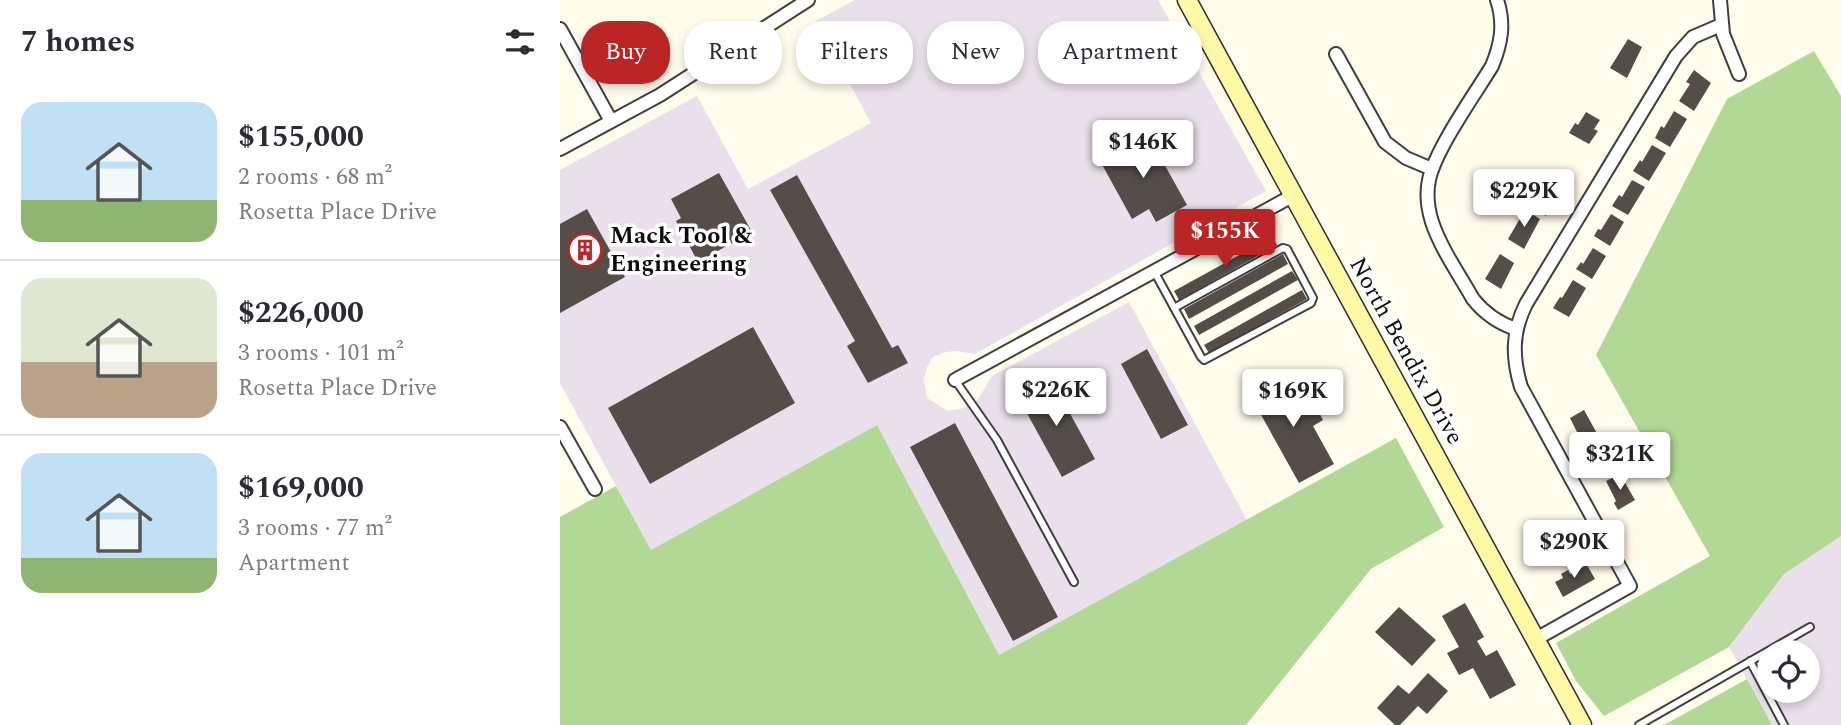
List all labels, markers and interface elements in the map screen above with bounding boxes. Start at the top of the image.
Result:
text: 7 homes [21,19,135,65]
chip: Buy [581,21,670,84]
chip: Rent [684,21,782,84]
chip: Filters [796,21,913,84]
chip: New [927,21,1024,84]
chip: Apartment [1038,21,1202,84]
icon: filters [501,23,539,61]
text: $155,000 [238,114,364,160]
pin: $146K [1094,120,1192,180]
text: $146K [1108,125,1178,160]
icon: home [77,130,161,214]
text: 2 rooms · 68 m² [238,160,392,195]
pin: $229K [1475,170,1573,229]
text: $229K [1489,174,1559,209]
text: Rosetta Place Drive [238,195,437,230]
pin: $155K [1176,210,1274,269]
text: $155K [1190,214,1260,249]
place label: Mack Tool & Engineering [610,218,753,282]
building icon: Mack Tool & Engineering [566,231,604,269]
street label: North Bendix Drive [1340,251,1472,451]
text: $226,000 [238,290,364,336]
icon: home [77,306,161,390]
text: 3 rooms · 101 m² [238,336,404,371]
pin: $226K [1007,368,1105,428]
pin: $169K [1244,370,1342,429]
text: Rosetta Place Drive [238,371,437,406]
text: $226K [1021,373,1091,408]
text: $169K [1258,374,1328,409]
pin: $321K [1571,433,1669,492]
text: $321K [1585,437,1655,472]
text: $169,000 [238,465,364,511]
icon: home [77,481,161,565]
text: 3 rooms · 77 m² [238,511,392,546]
pin: $290K [1525,520,1623,580]
text: $290K [1539,525,1609,560]
text: Apartment [238,546,350,581]
map controls [1757,640,1820,703]
button: locate [1757,640,1820,703]

